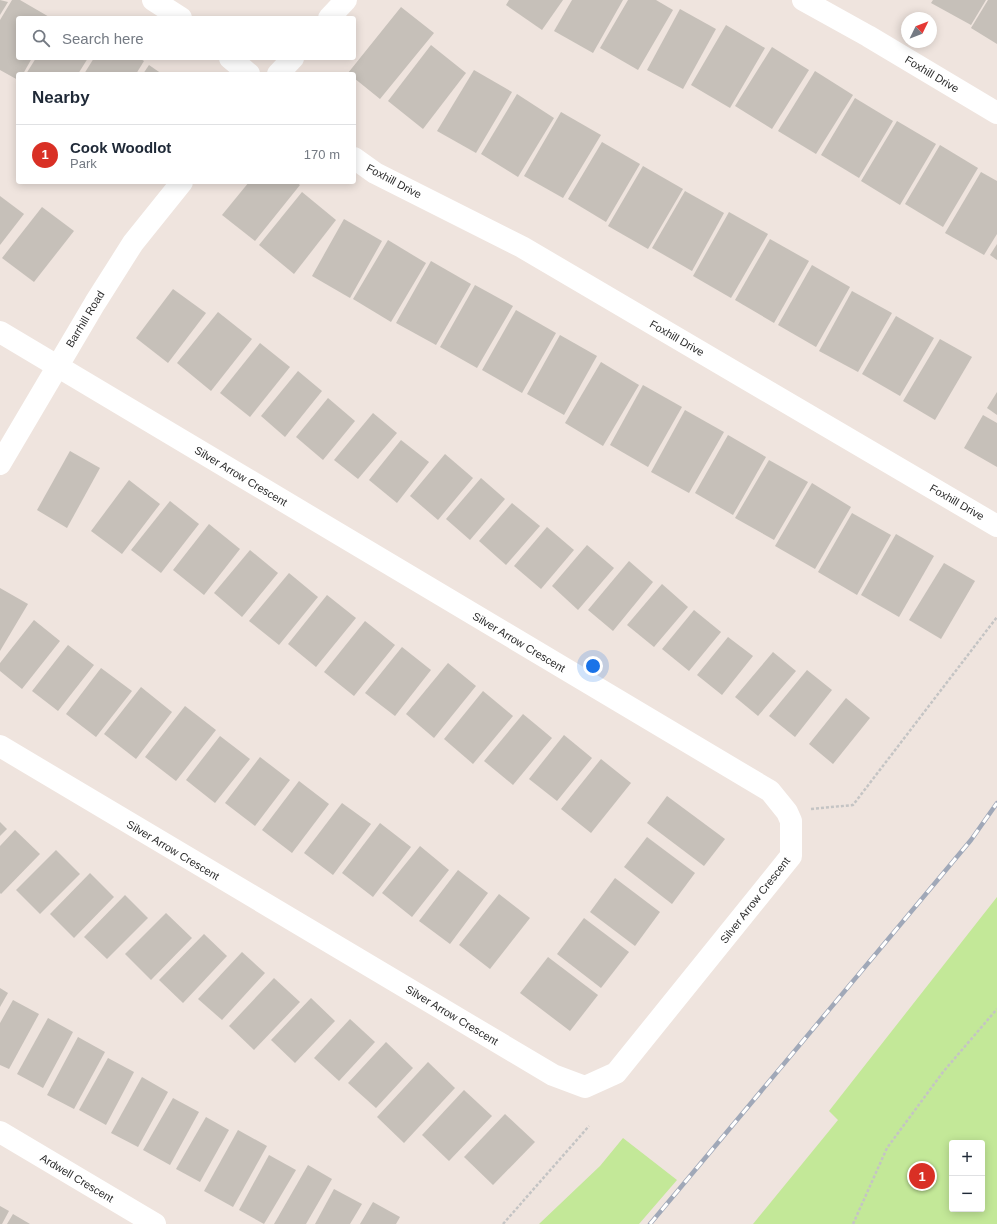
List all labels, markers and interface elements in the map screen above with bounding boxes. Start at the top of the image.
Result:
north arrow [901,12,937,48]
search box [16,16,356,60]
icon: search [30,27,52,49]
text: Search here [62,30,144,47]
street label: Foxhill Drive [903,53,961,95]
text: Nearby [32,88,90,107]
text: Cook Woodlot [70,139,171,156]
text: 1 [41,147,49,162]
text: 170 m [304,147,340,162]
text: Park [70,156,97,171]
street label: Foxhill Drive [364,161,424,201]
street label: Barrhill Road [63,289,107,349]
street label: Foxhill Drive [648,318,706,358]
street label: Silver Arrow Crescent [193,444,289,508]
street label: Foxhill Drive [928,482,986,522]
street label: Silver Arrow Crescent [471,610,567,674]
your location [583,656,603,676]
street label: Silver Arrow Crescent [125,818,221,882]
street label: Silver Arrow Crescent [718,855,792,945]
street label: Silver Arrow Crescent [404,983,500,1047]
map controls [949,1140,985,1212]
button: + [949,1140,985,1176]
street label: Ardwell Crescent [38,1151,116,1205]
pin: 1 [909,1161,935,1191]
button: − [949,1176,985,1212]

